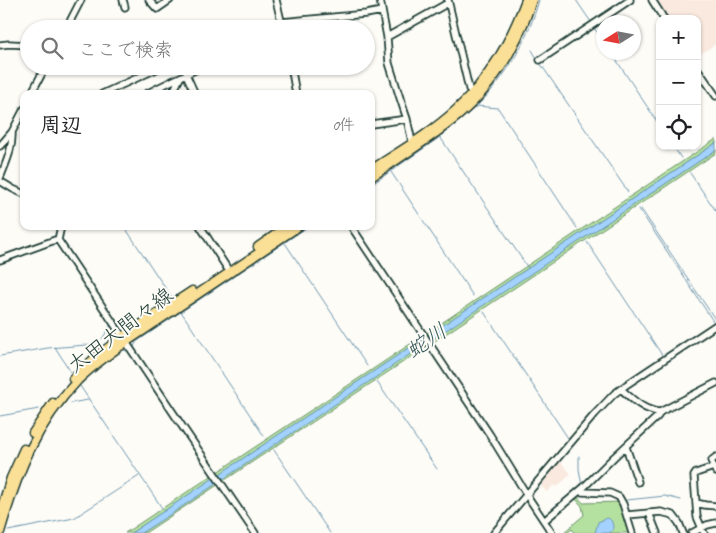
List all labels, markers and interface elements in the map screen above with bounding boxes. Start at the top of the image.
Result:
north arrow [596,15,641,60]
map controls [656,15,701,150]
button: + [656,15,701,60]
search box [20,20,375,75]
icon: search [38,34,66,62]
text: ここで検索 [78,38,173,62]
button: − [656,60,701,105]
button: locate [656,105,701,150]
text: 周辺 [40,112,82,138]
text: 0件 [332,115,355,135]
street label: 太田大間々線 [62,282,178,378]
water label: 蛇川 [400,317,453,365]

